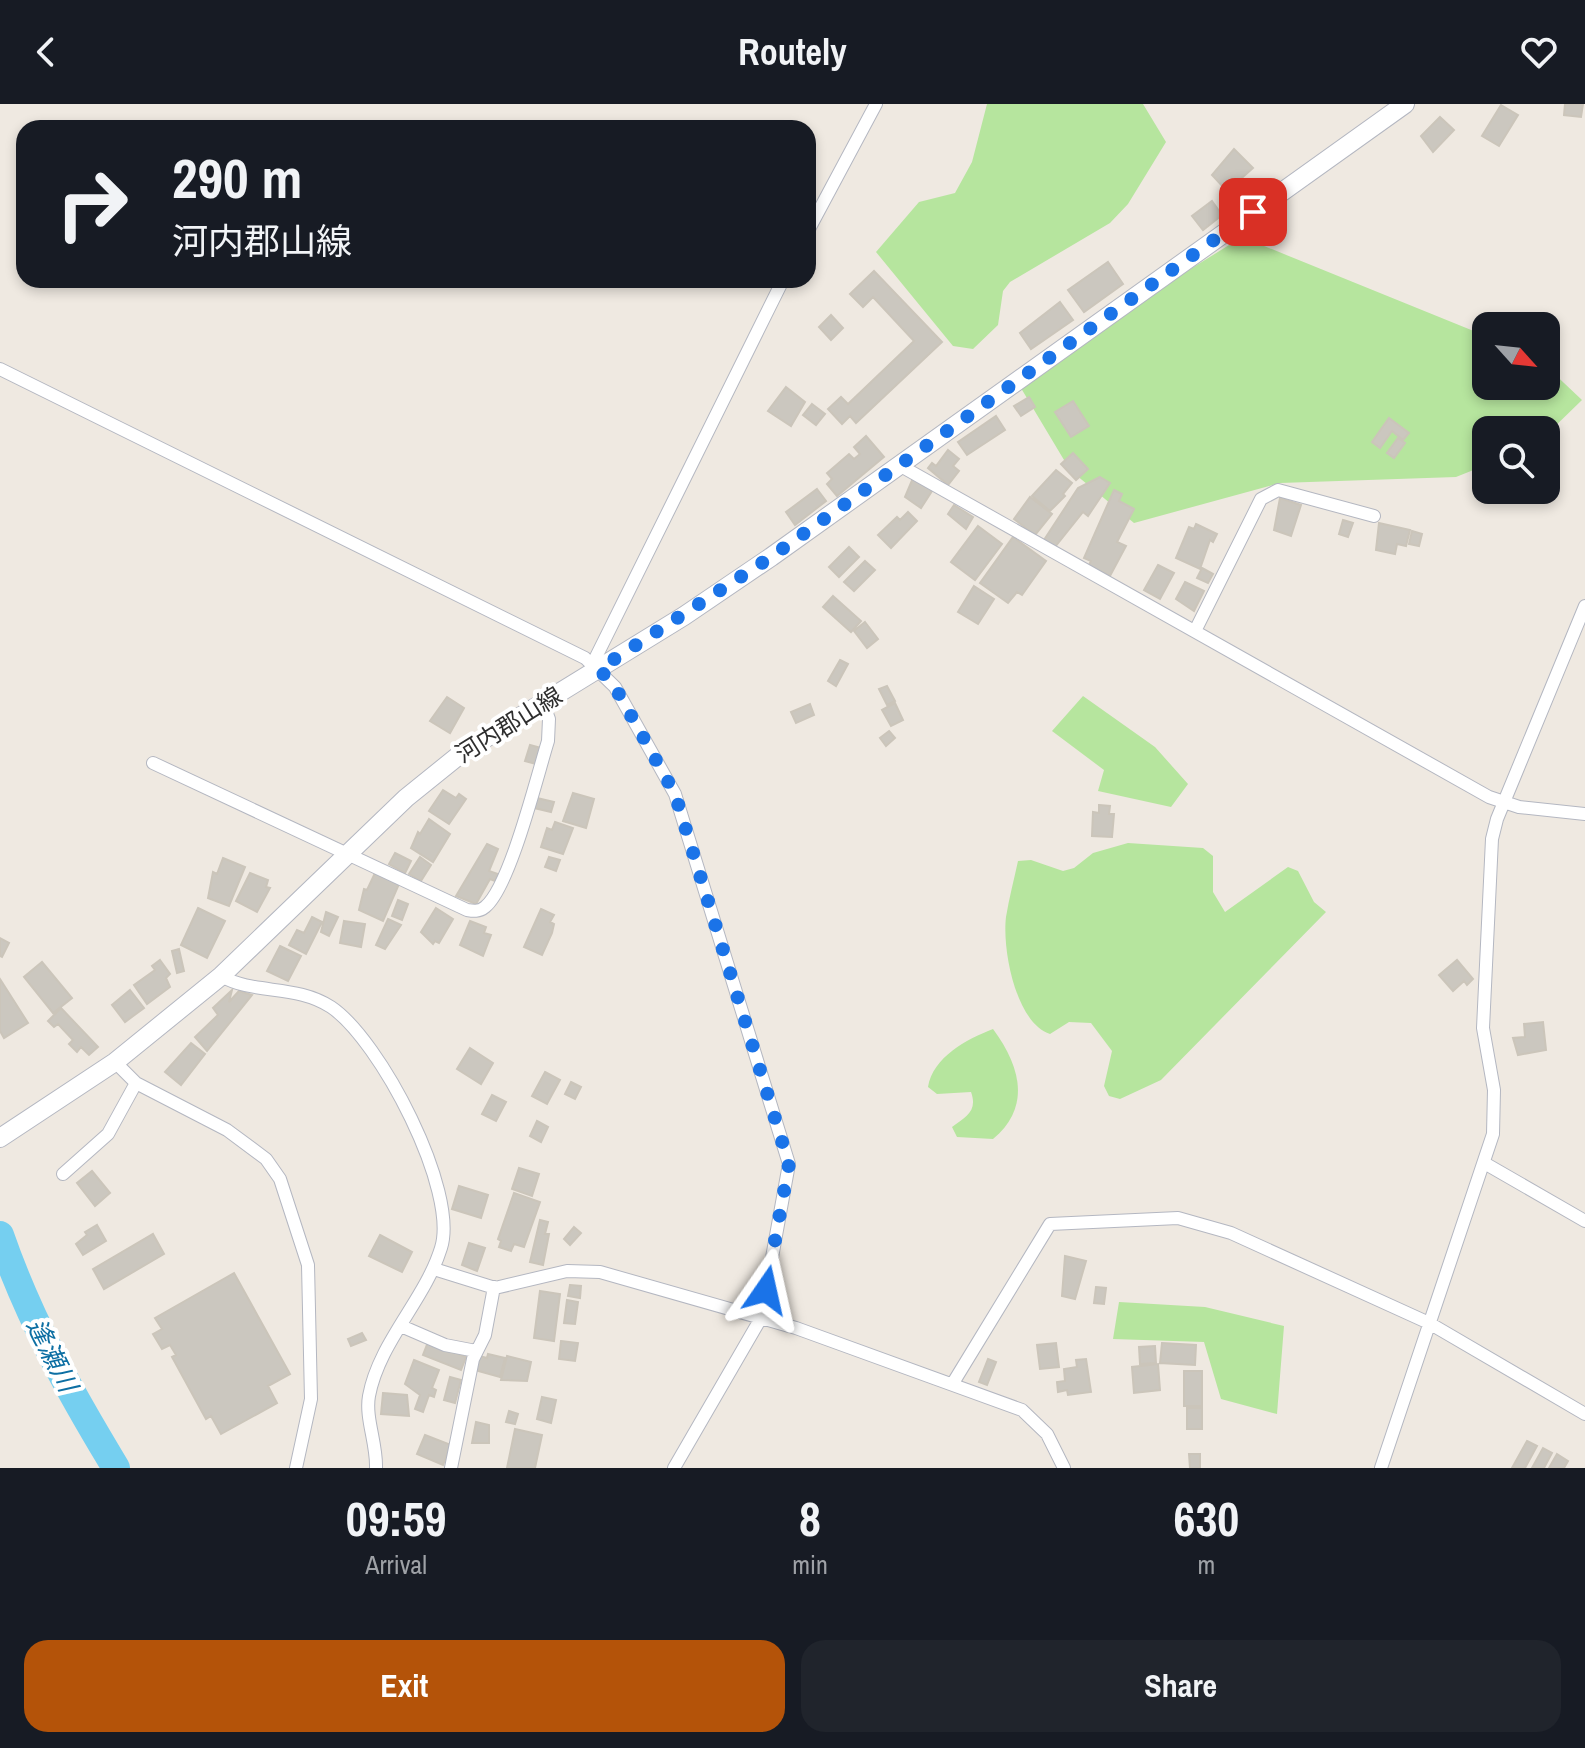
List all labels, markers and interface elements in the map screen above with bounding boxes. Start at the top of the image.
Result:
text: Routely [738,28,847,76]
icon: back [24,30,68,74]
icon: heart [1517,30,1561,74]
text: 290 m [172,140,302,215]
icon: right [40,152,144,256]
pin [1219,178,1287,246]
icon: arrive [1231,190,1275,234]
text: 河内郡山線 [172,217,352,265]
north arrow [1472,312,1560,400]
map controls [1472,312,1560,504]
button: search [1472,416,1560,504]
street label: 河内郡山線 [449,679,568,770]
position arrow [724,1248,808,1332]
water label: 逢瀬川 [19,1312,87,1400]
text: 09:59 [346,1486,446,1551]
text: 8 [799,1486,821,1551]
text: 630 [1174,1486,1239,1551]
text: Arrival [365,1547,427,1582]
text: min [792,1547,828,1582]
text: m [1198,1547,1215,1582]
button: Exit [24,1640,785,1732]
button: Share [801,1640,1561,1732]

